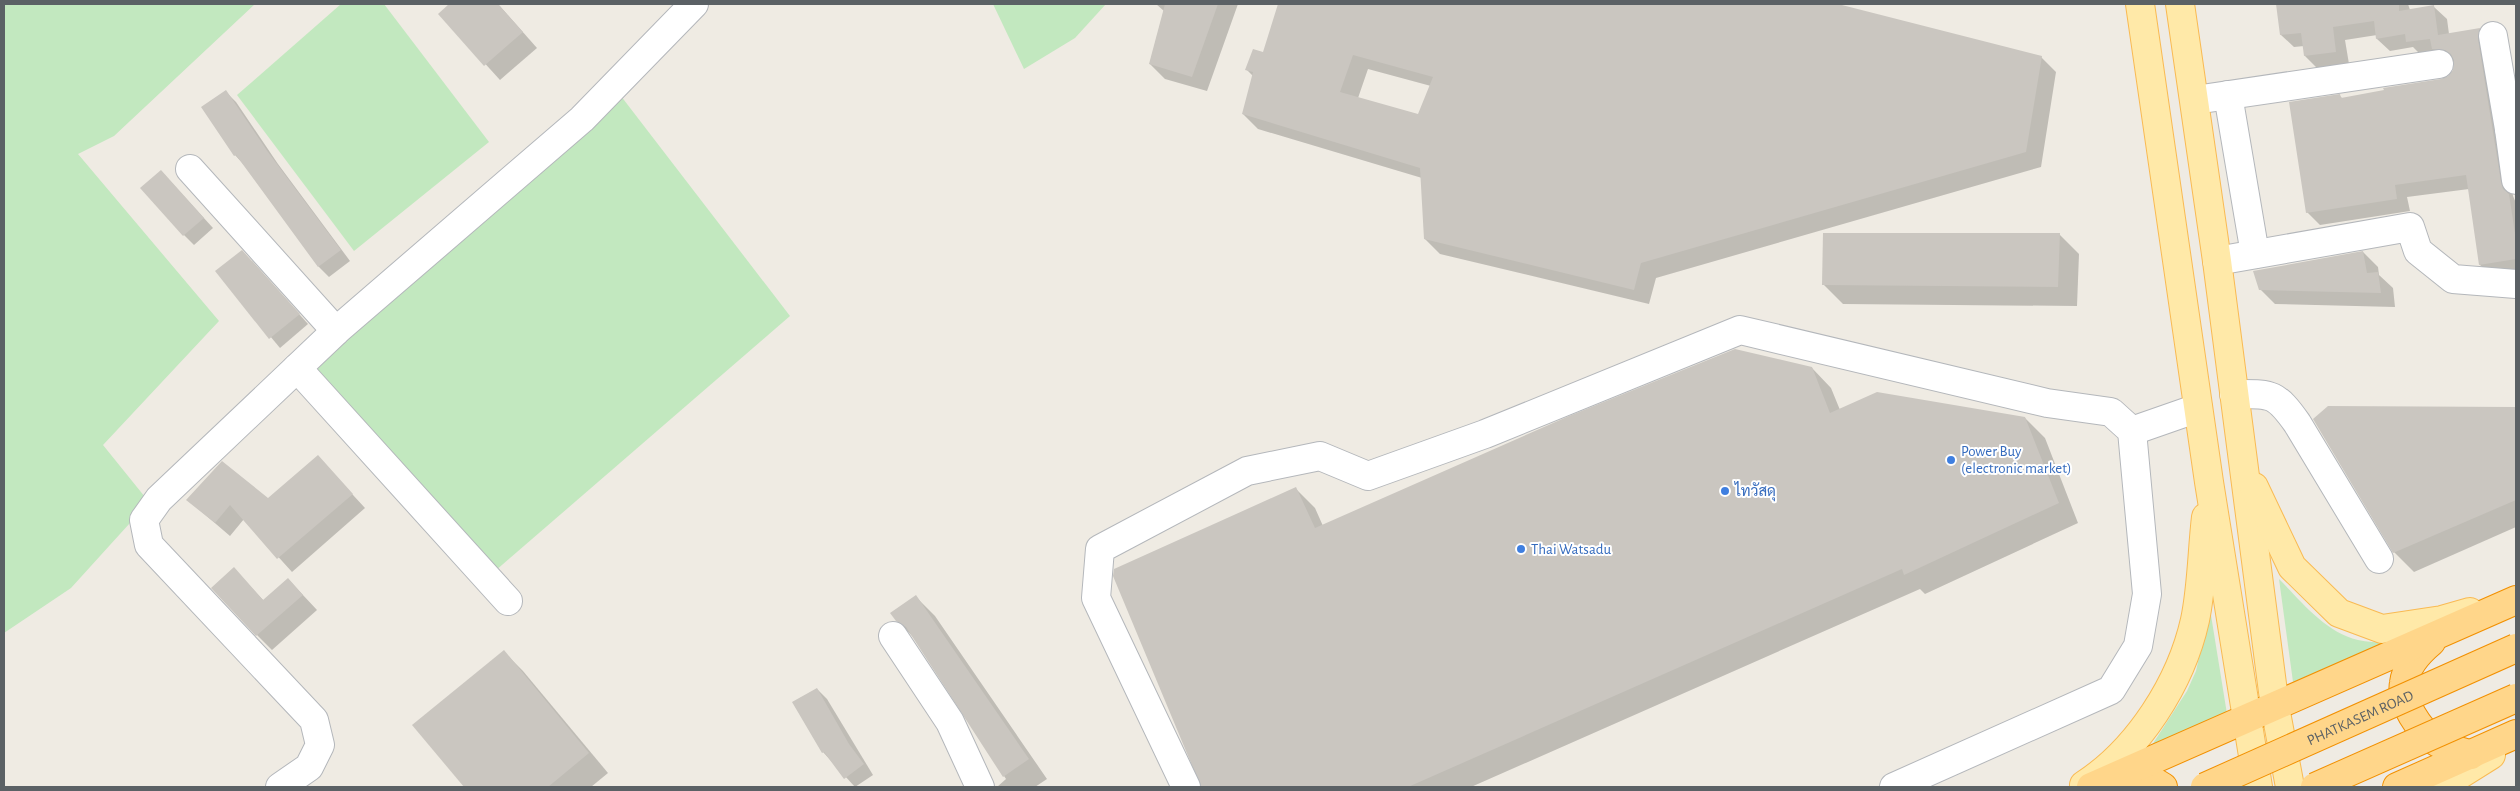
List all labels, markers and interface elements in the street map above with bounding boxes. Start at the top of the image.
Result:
place label: Power Buy (electronic market) [1961,444,2072,476]
marker: Power Buy (electronic market) [1945,454,1957,466]
place label: ไทวัสดุ [1734,481,1776,502]
marker: ไทวัสดุ [1719,485,1731,497]
place label: Thai Watsadu [1531,542,1612,557]
marker: Thai Watsadu [1515,543,1527,555]
street label: PHATKASEM ROAD [2305,688,2416,748]

